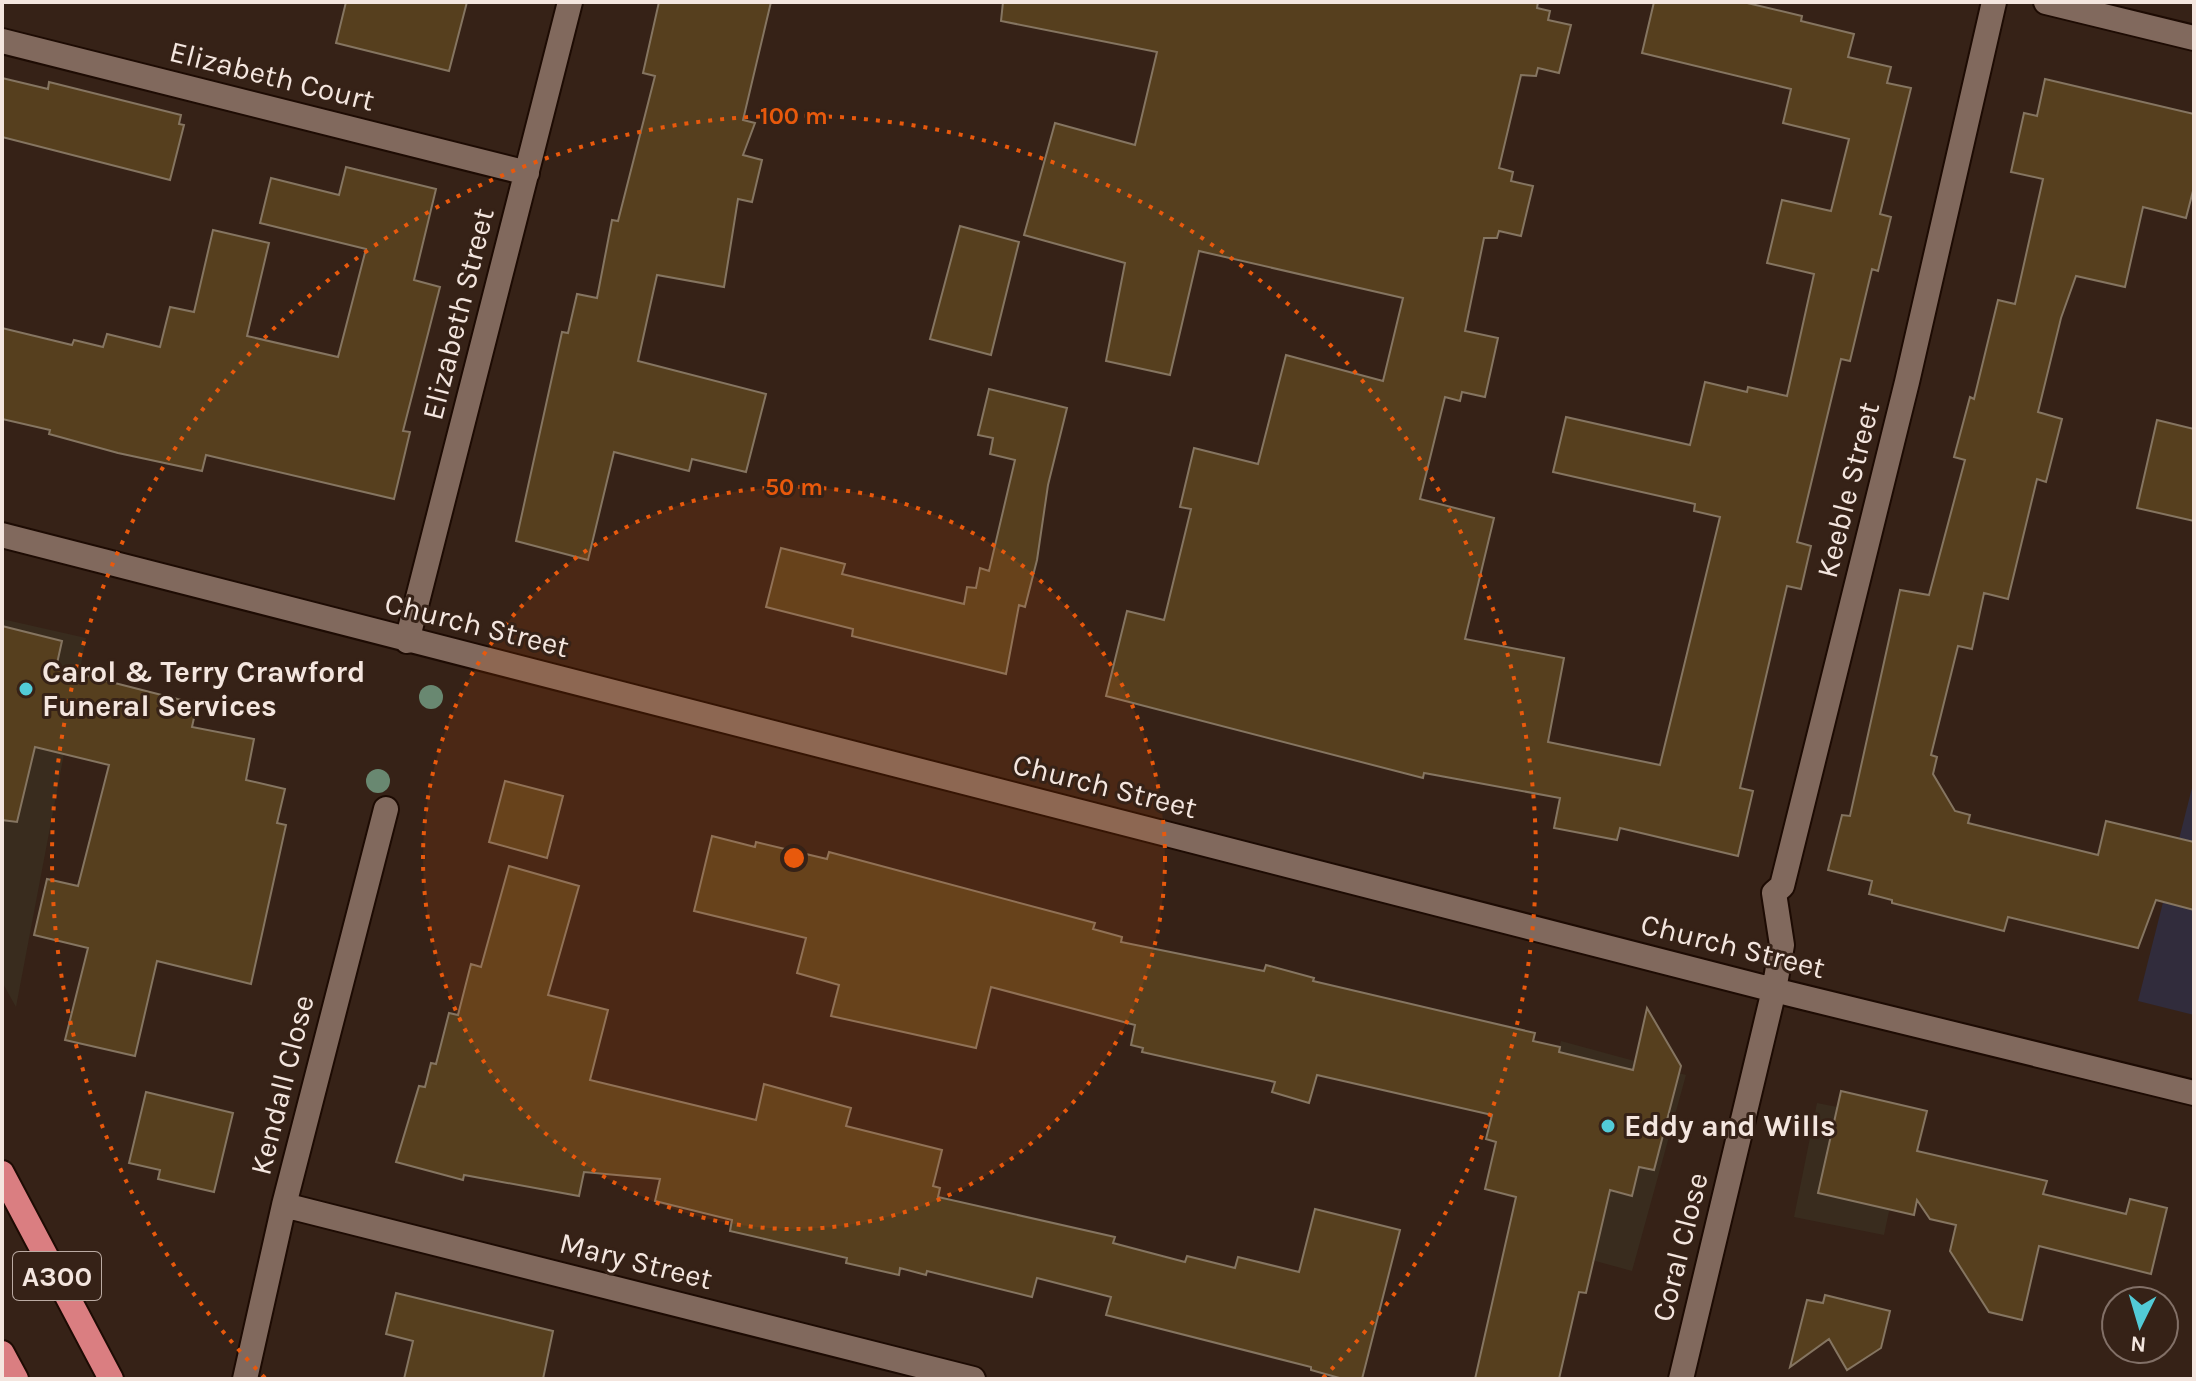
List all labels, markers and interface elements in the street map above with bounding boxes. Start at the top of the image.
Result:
street label: Elizabeth Court [166,33,378,119]
text: 100 m [760,102,828,130]
street label: Elizabeth Street [414,204,502,424]
street label: Keeble Street [1809,398,1887,582]
text: 50 m [765,473,823,501]
street label: Church Street [381,585,573,665]
place label: Carol & Terry Crawford Funeral Services [42,654,365,724]
marker: Carol & Terry Crawford Funeral Services [17,680,35,698]
street label: Church Street [1009,746,1201,826]
centre of rings [780,844,808,872]
street label: Church Street [1637,906,1829,986]
street label: Kendall Close [242,991,322,1179]
place label: Eddy and Wills [1624,1108,1836,1144]
marker: Eddy and Wills [1599,1117,1617,1135]
street label: Coral Close [1644,1169,1716,1325]
street label: Mary Street [556,1225,716,1297]
road number: A300 [13,1252,101,1300]
north arrow [2100,1285,2180,1365]
text: N [2129,1330,2147,1358]

